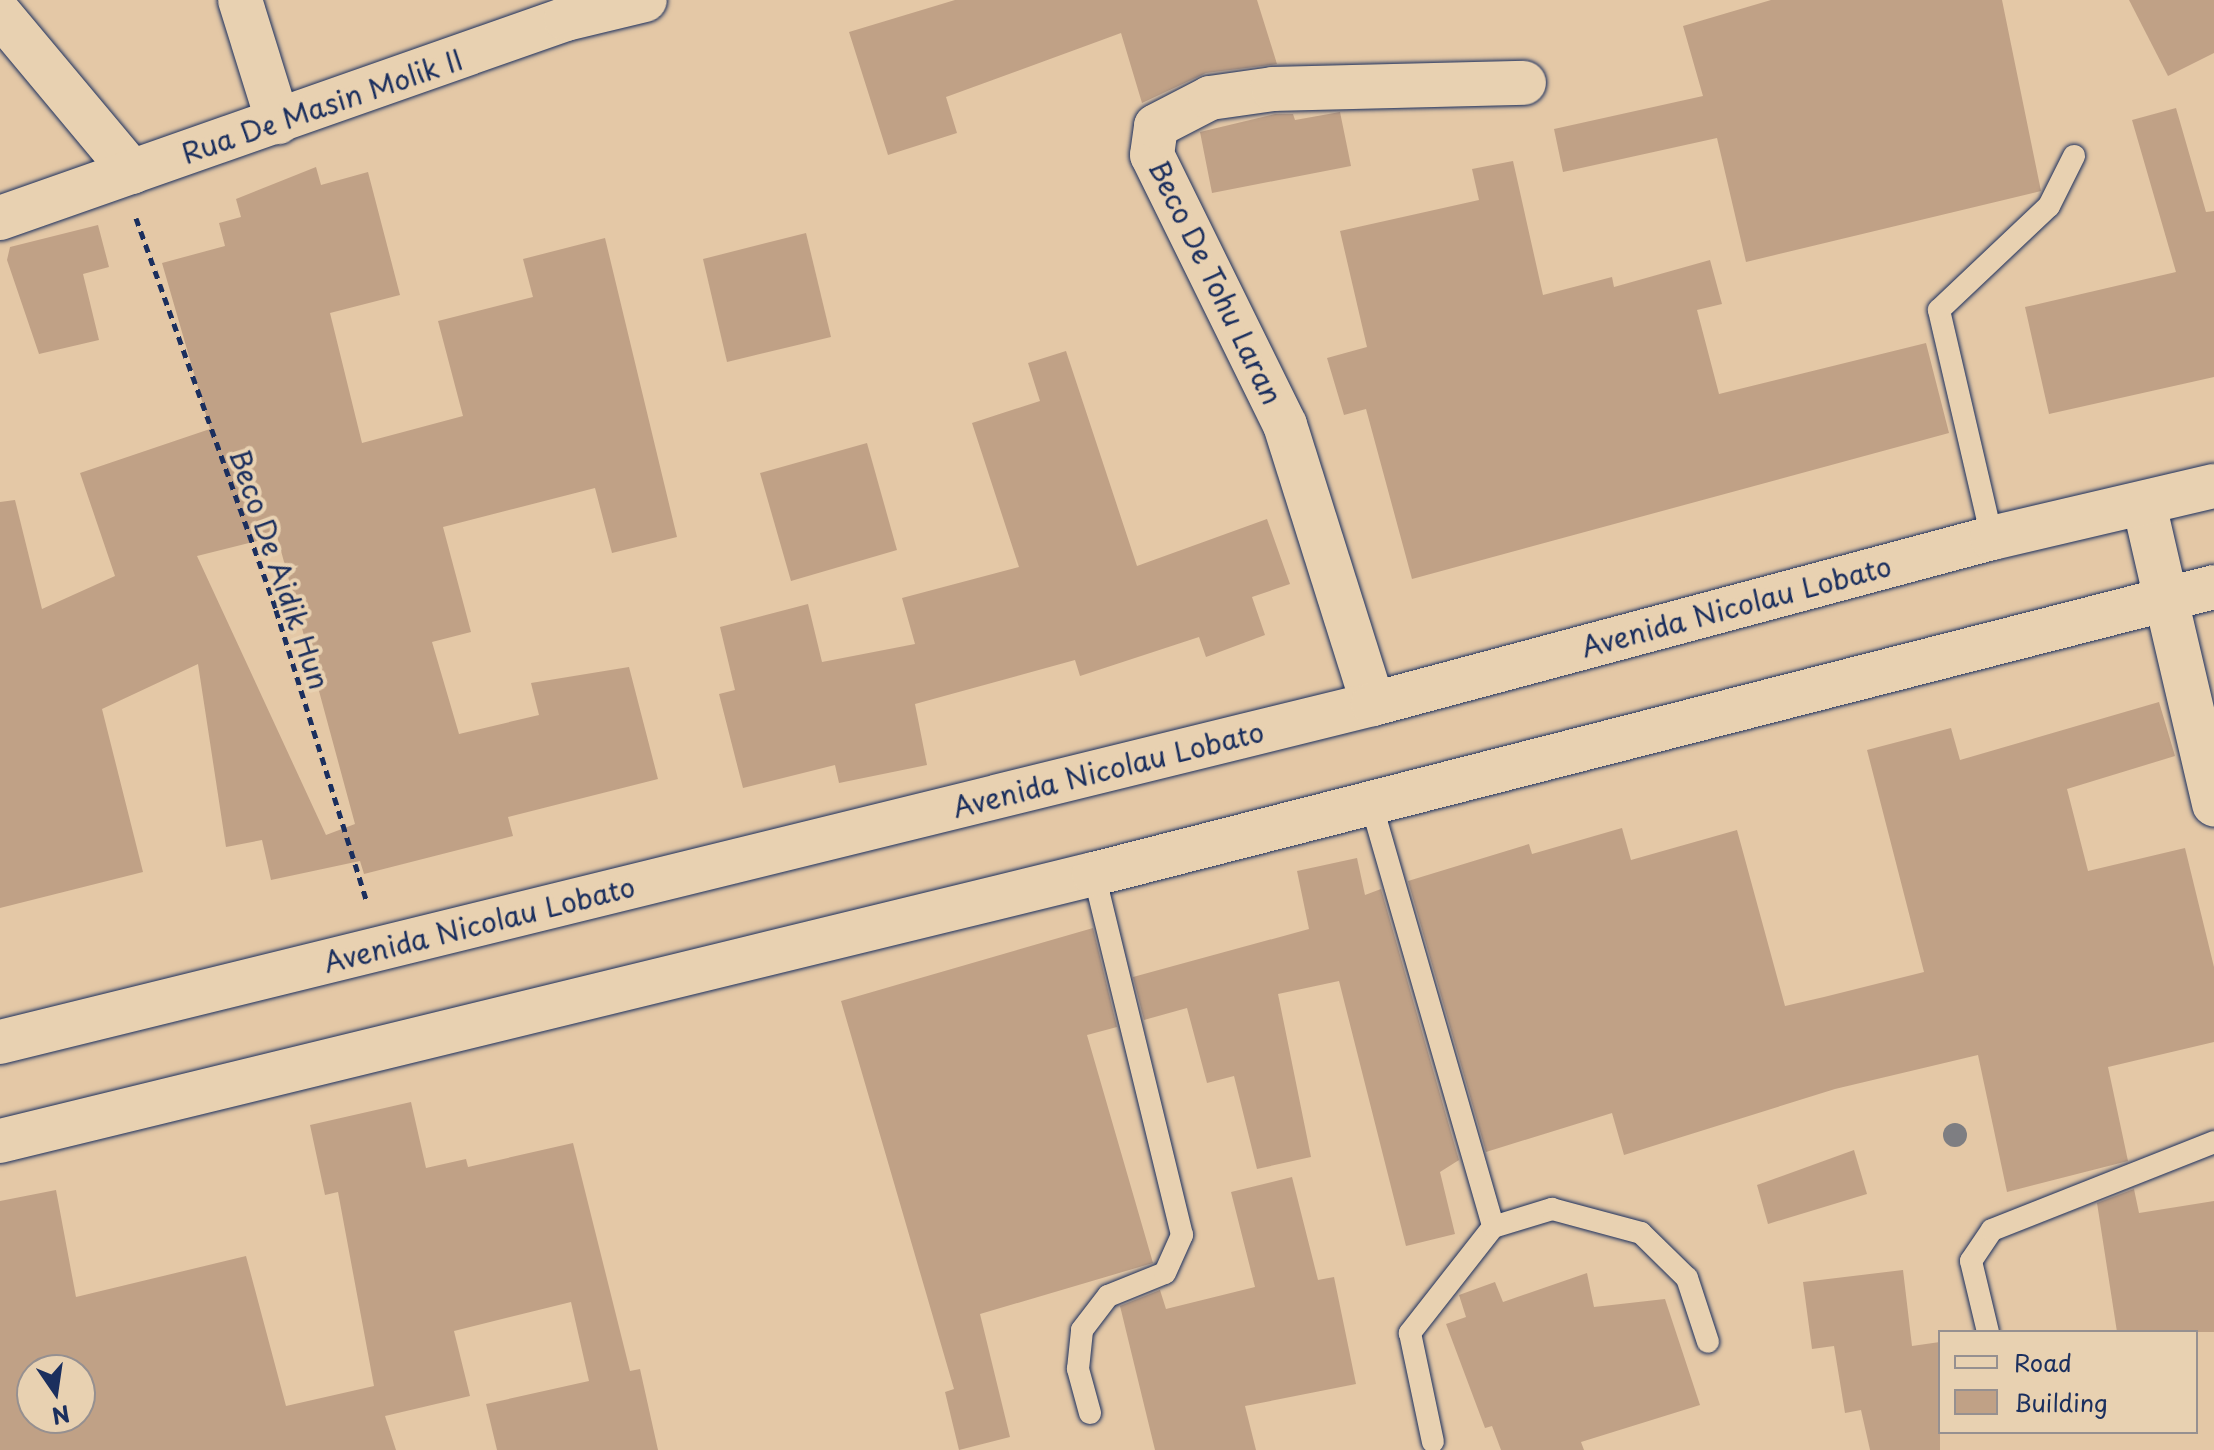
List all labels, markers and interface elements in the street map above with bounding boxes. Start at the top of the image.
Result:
street label: Rua De Masin Molik II [174,41,470,171]
street label: Beco De Tohu Laran [1142,154,1290,410]
street label: Beco De Aidik Hun [223,443,337,695]
street label: Avenida Nicolau Lobato [1577,548,1895,664]
street label: Avenida Nicolau Lobato [949,714,1267,824]
street label: Avenida Nicolau Lobato [320,869,638,979]
legend [1938,1330,2198,1434]
text: Road [2014,1344,2072,1380]
north arrow [16,1354,96,1434]
text: Building [2014,1384,2108,1420]
text: N [49,1398,73,1434]

